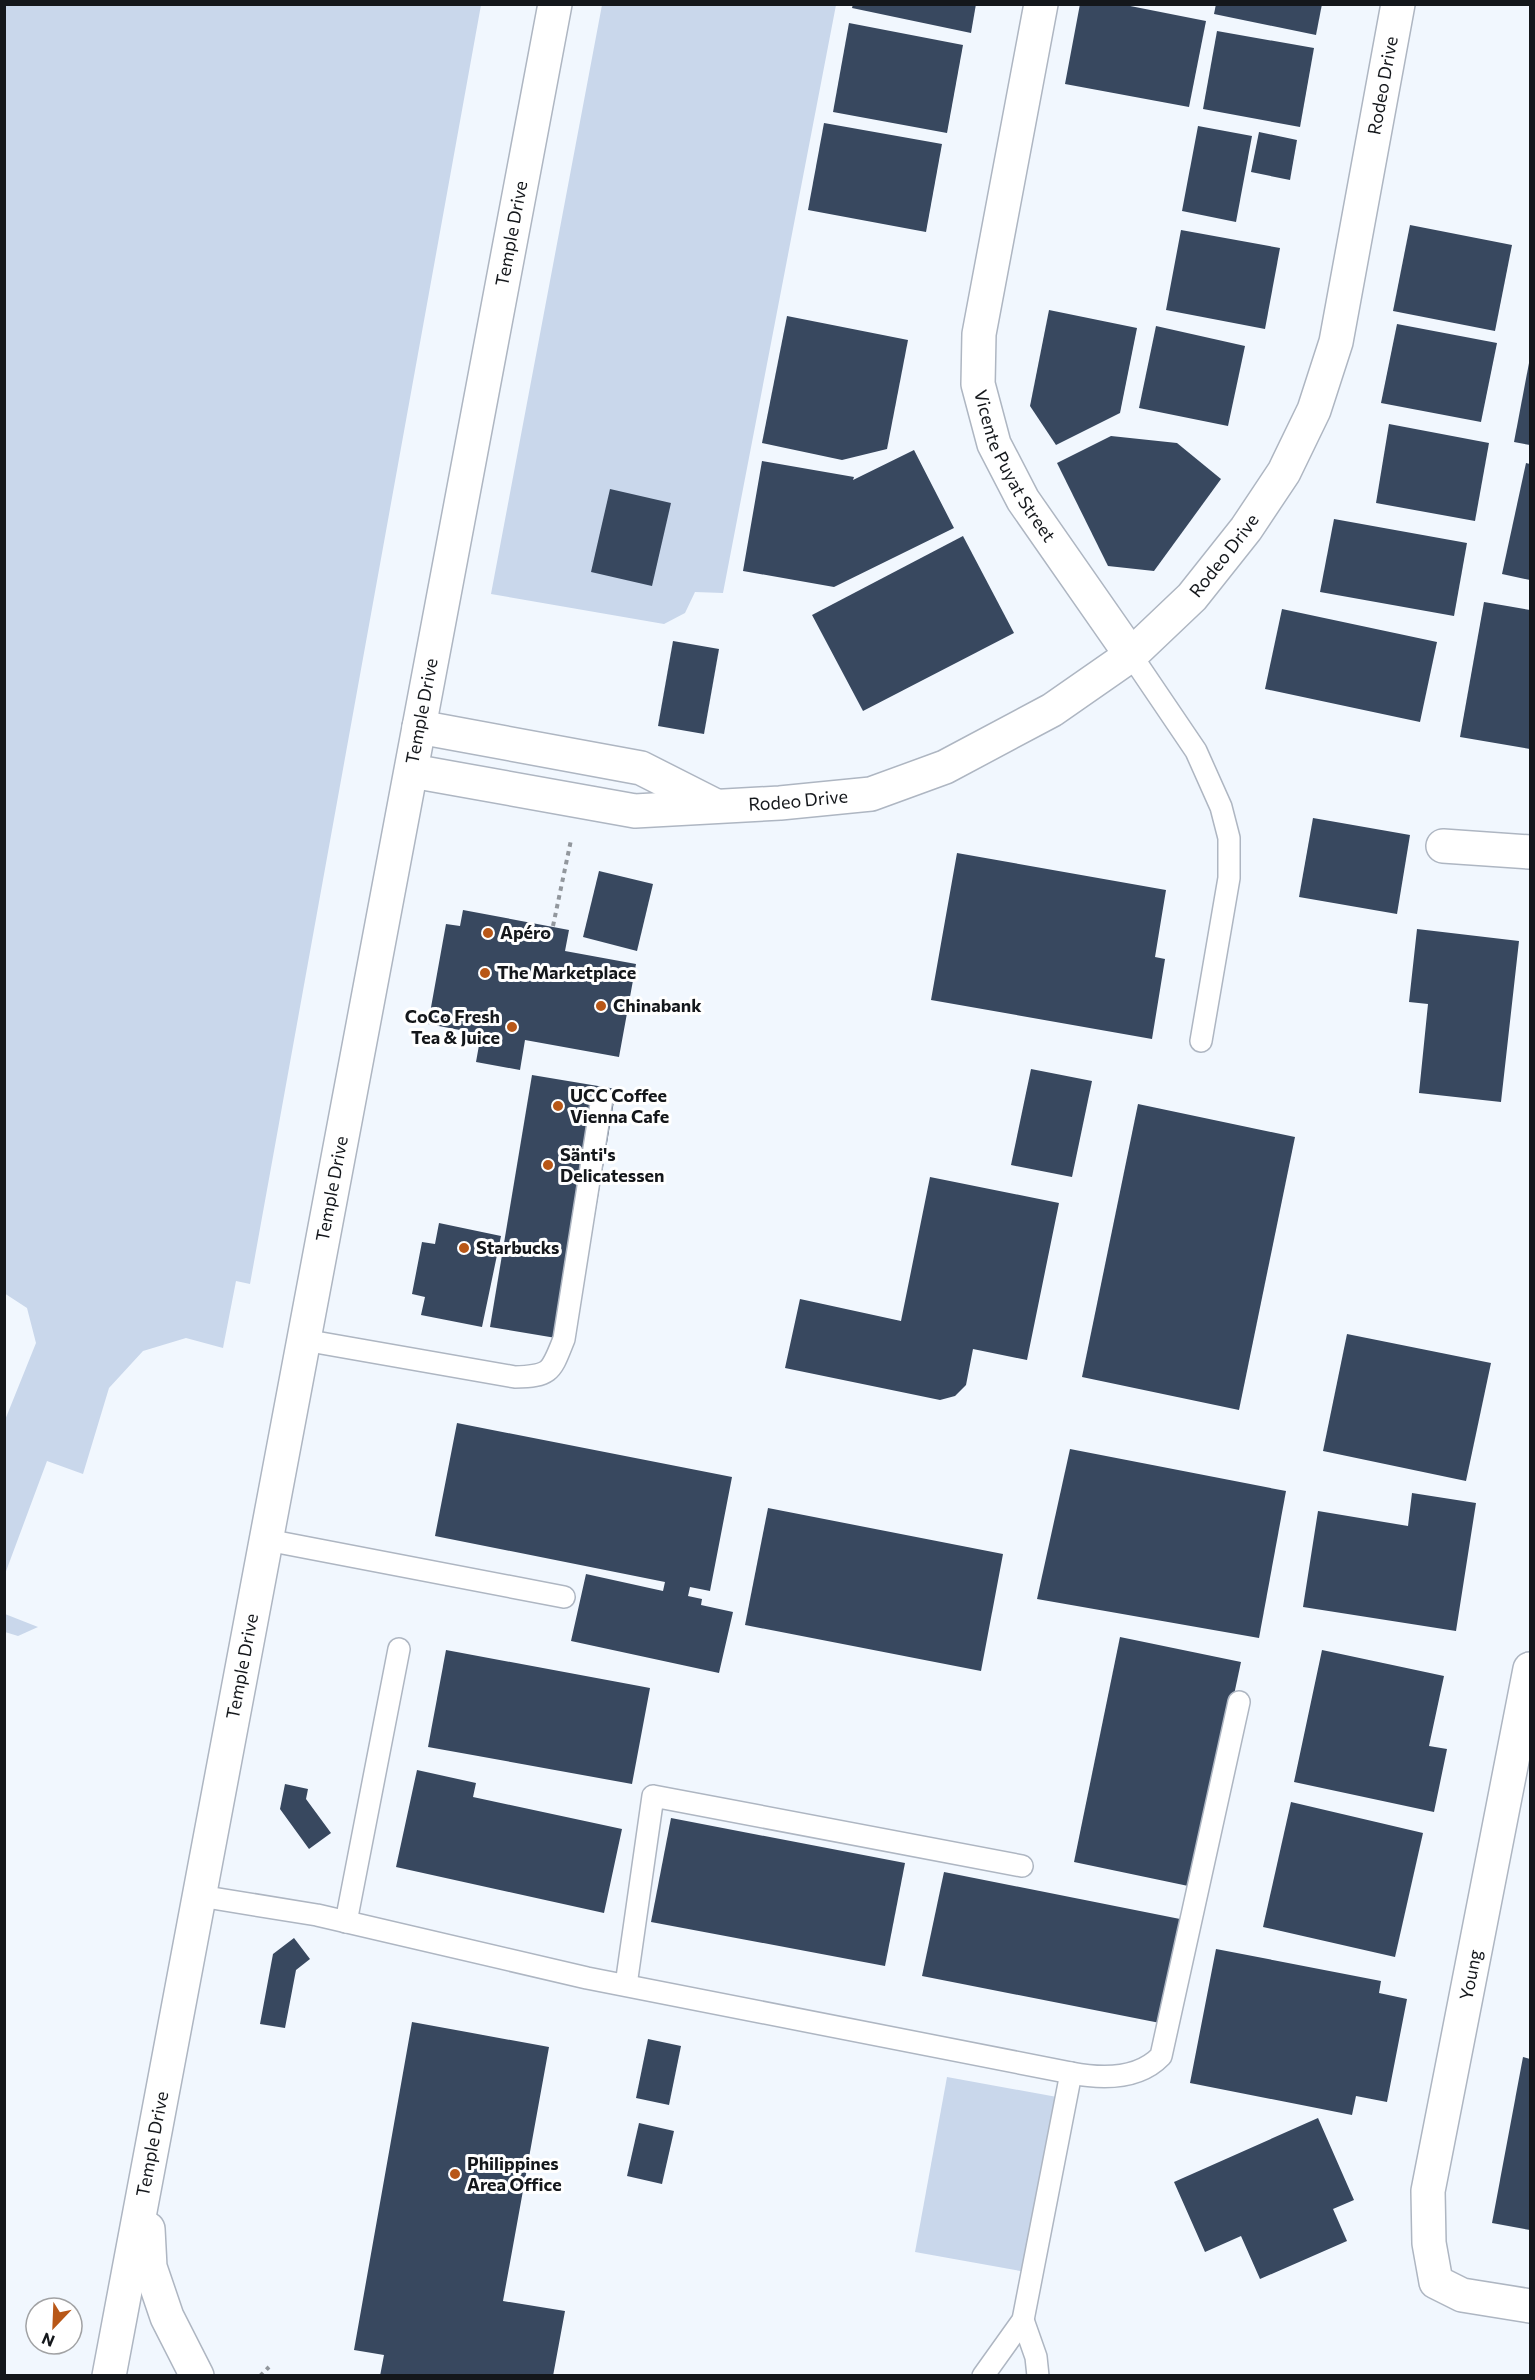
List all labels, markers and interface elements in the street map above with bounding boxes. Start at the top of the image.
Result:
street label: Rodeo Drive [1362,34,1402,137]
street label: Temple Drive [490,179,532,288]
street label: Vicente Puyat Street [970,387,1061,546]
street label: Rodeo Drive [1184,509,1263,601]
street label: Temple Drive [400,656,442,766]
street label: Rodeo Drive [748,784,849,815]
place label: Apéro [500,921,551,943]
marker: Apéro [481,926,495,940]
place label: The Marketplace [497,961,636,983]
marker: The Marketplace [478,966,492,980]
place label: Chinabank [613,994,702,1016]
marker: Chinabank [594,999,608,1013]
place label: CoCo Fresh Tea & Juice [405,1005,500,1048]
marker: CoCo Fresh Tea & Juice [505,1020,519,1034]
place label: UCC Coffee Vienna Cafe [570,1084,669,1127]
marker: UCC Coffee Vienna Cafe [551,1099,565,1113]
street label: Temple Drive [311,1134,352,1243]
place label: Sänti's Delicatessen [560,1143,664,1186]
marker: Sänti's Delicatessen [541,1158,555,1172]
place label: Starbucks [476,1236,560,1258]
marker: Starbucks [457,1241,471,1255]
street label: Temple Drive [221,1612,262,1721]
street label: Young [1454,1947,1486,2002]
street label: Temple Drive [131,2089,172,2199]
place label: Philippines Area Office [467,2152,562,2195]
marker: Philippines Area Office [448,2167,462,2181]
north arrow [24,2296,84,2356]
text: N [39,2329,57,2351]

